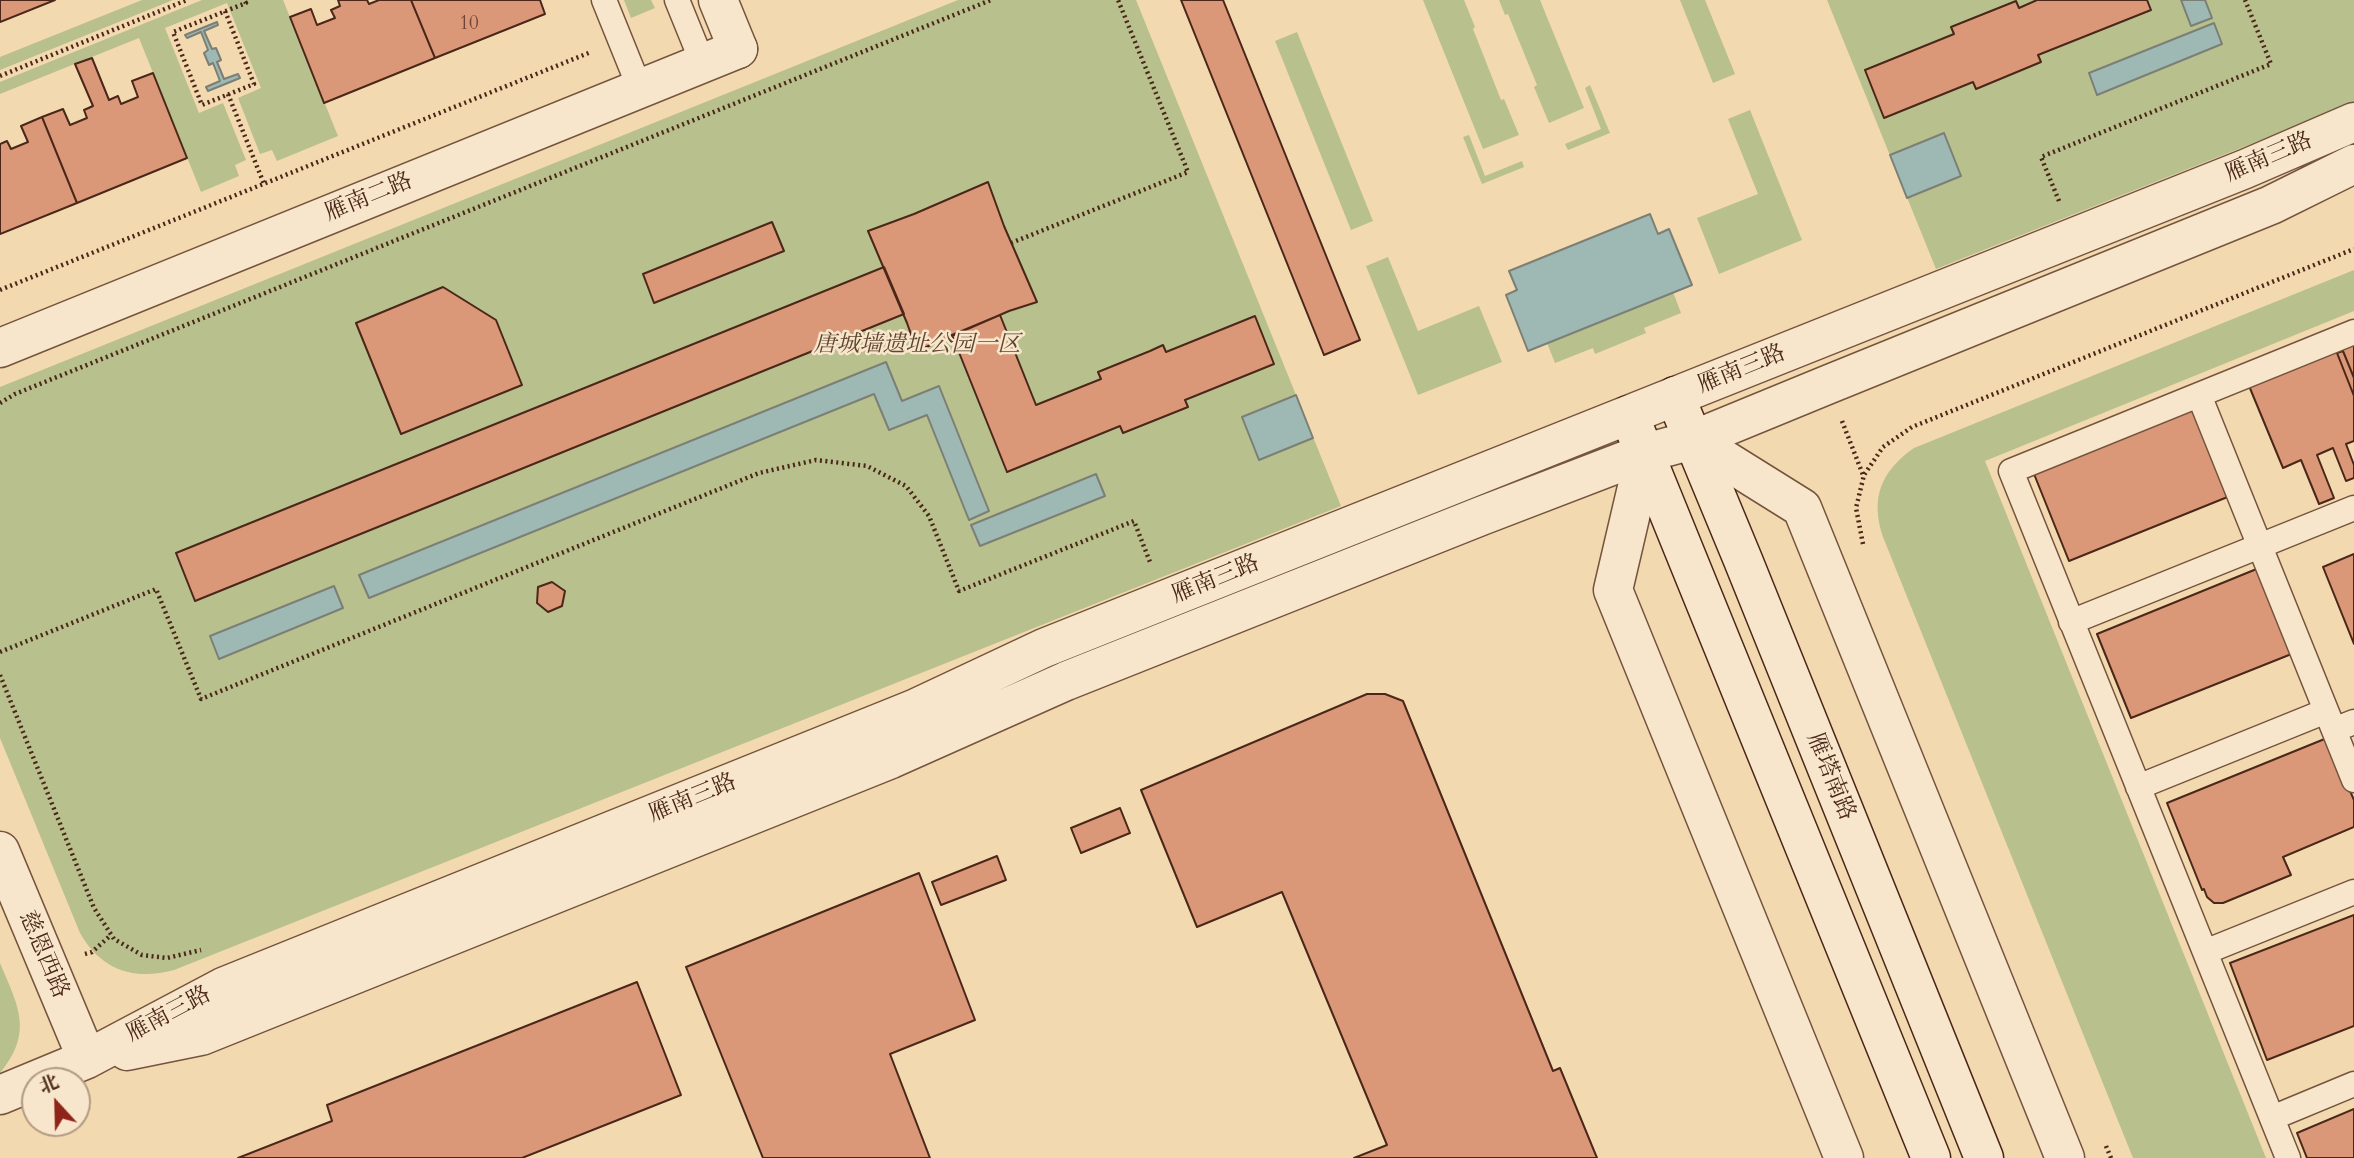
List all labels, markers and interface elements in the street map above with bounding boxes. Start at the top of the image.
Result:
house number: 10 [459,14,479,36]
street label: 雁南三路 [2221,127,2317,189]
street label: 雁南二路 [321,168,417,228]
park label: 唐城墙遗址公园一区 [814,332,1020,360]
street label: 雁南三路 [1694,340,1790,400]
street label: 雁南三路 [1168,550,1264,610]
street label: 雁塔南路 [1800,729,1860,825]
street label: 雁南三路 [645,769,741,829]
street label: 慈恩西路 [12,907,74,1003]
street label: 雁南三路 [122,981,216,1049]
north arrow [21,1067,91,1137]
text: 北 [35,1069,63,1100]

